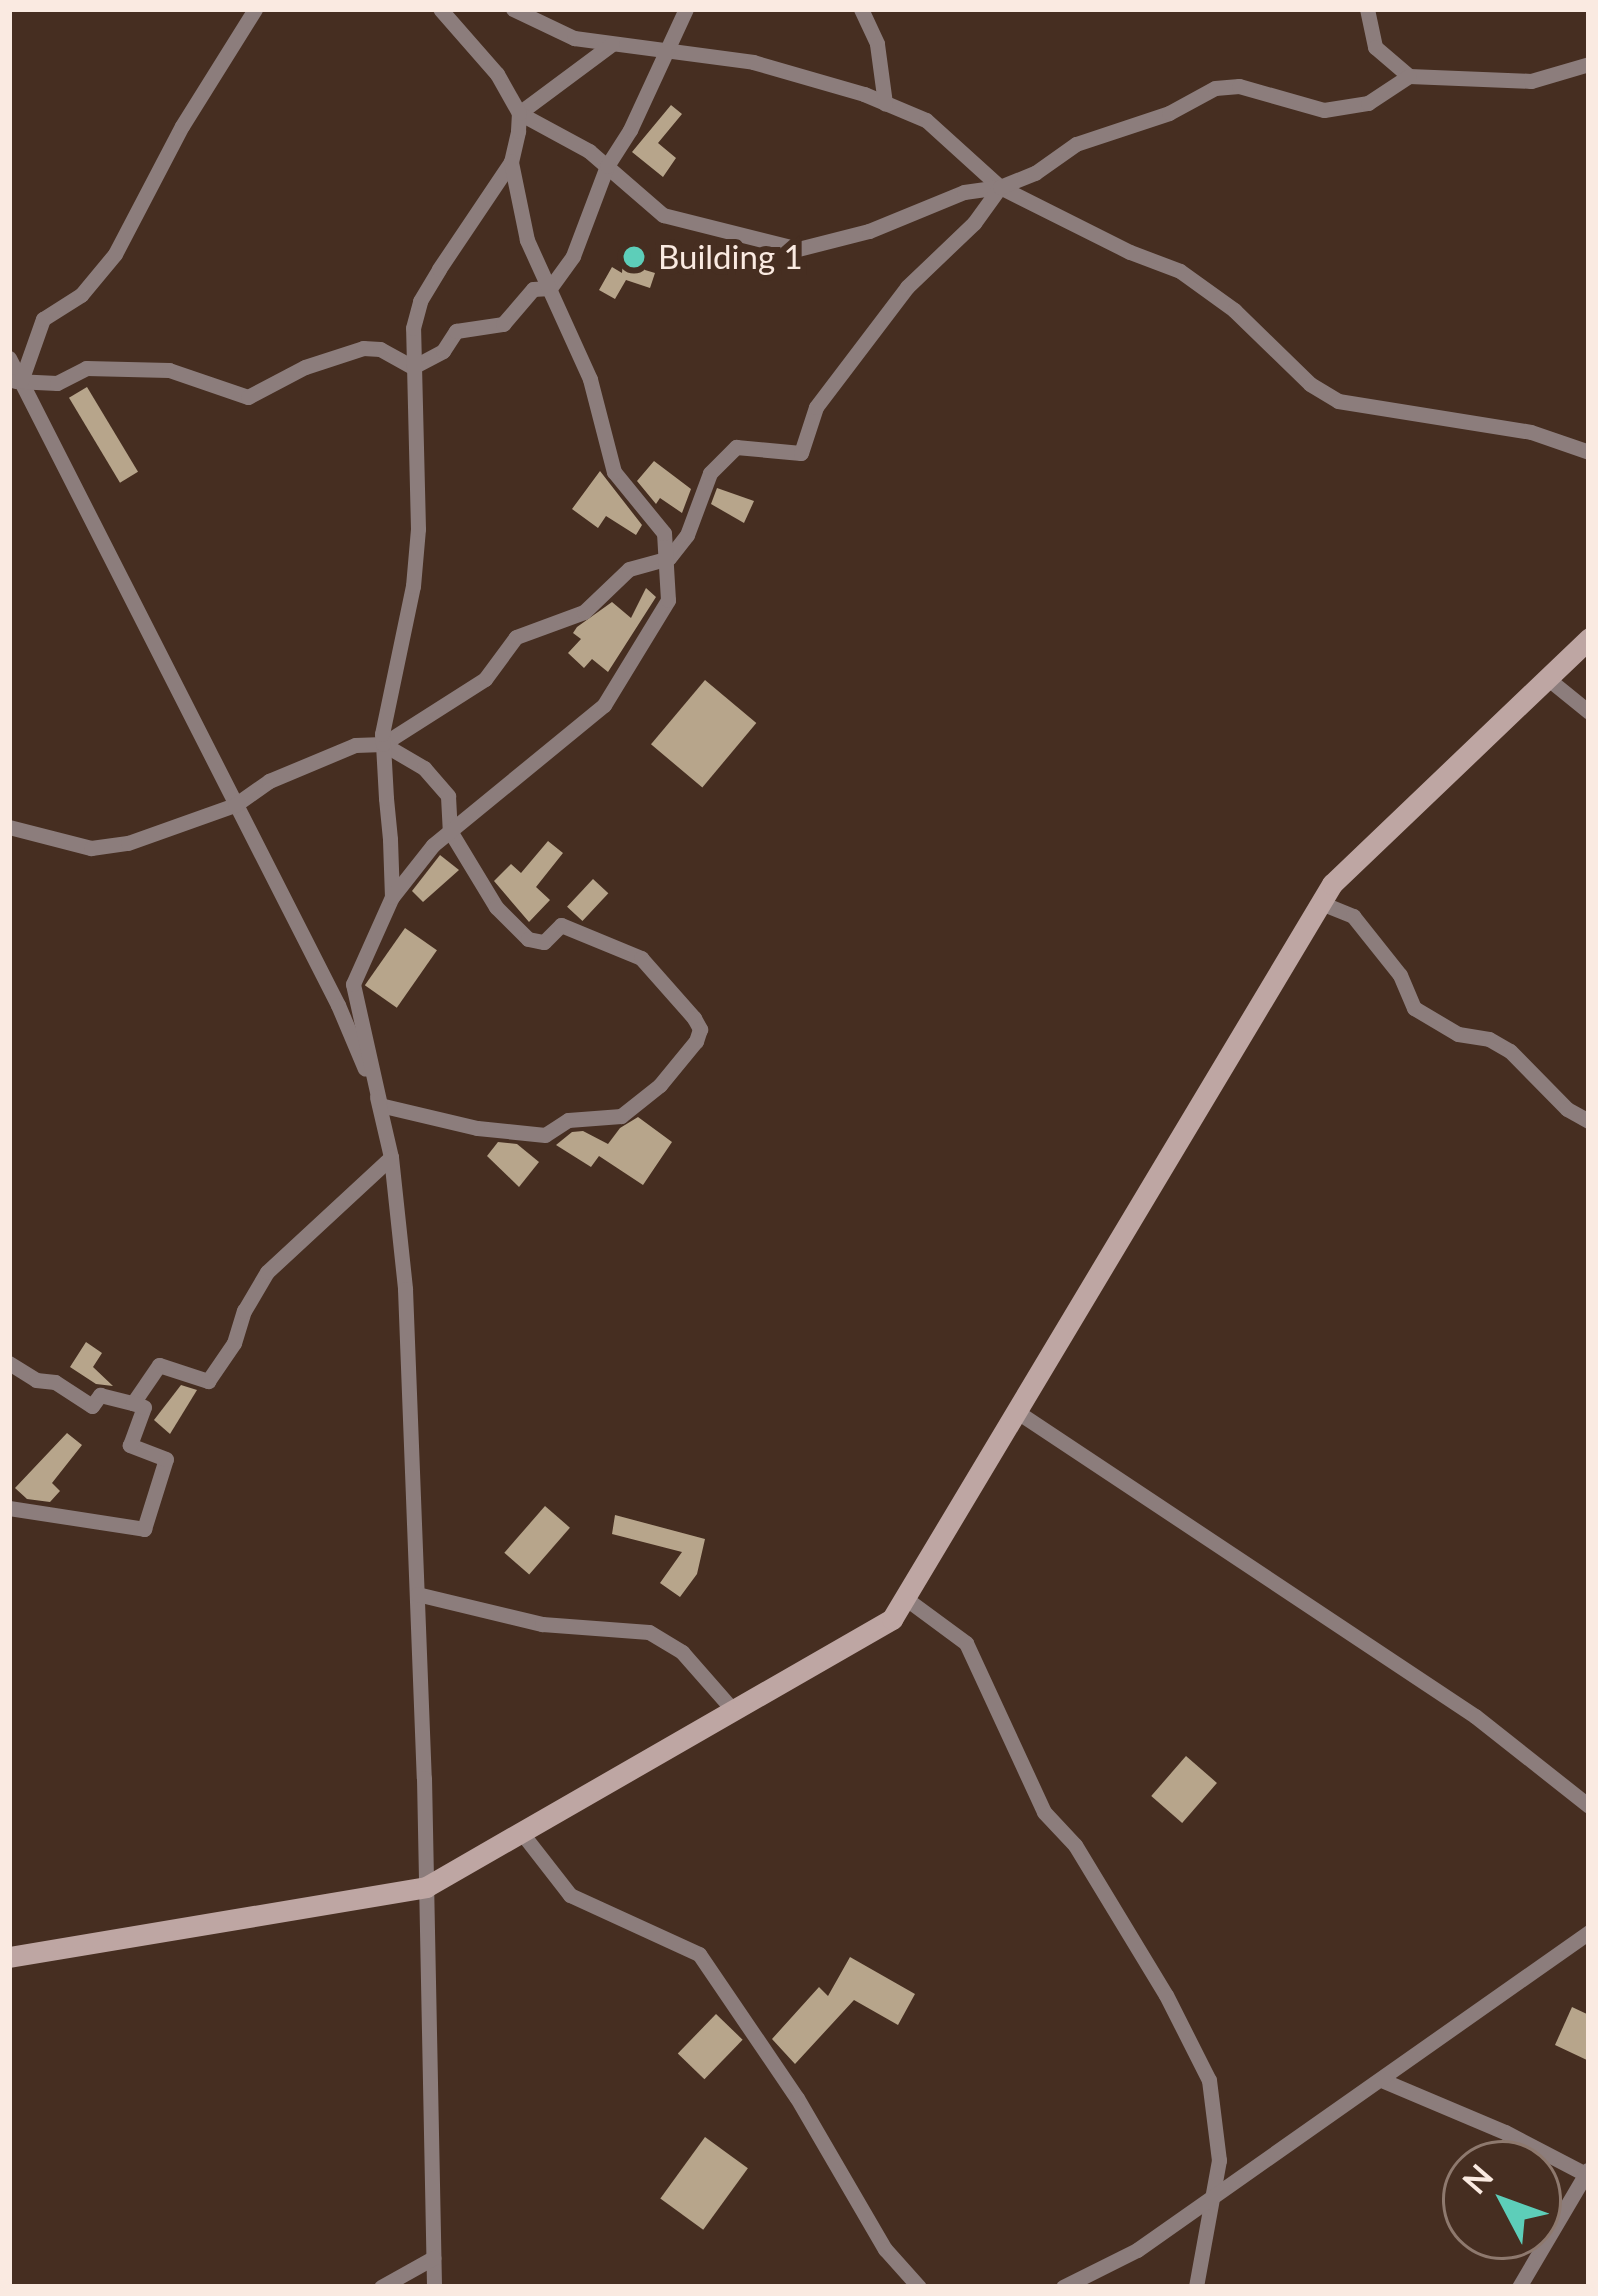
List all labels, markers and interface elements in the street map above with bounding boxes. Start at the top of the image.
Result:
place label: Building 1 [658,237,803,277]
marker: Building 1 [621,244,647,270]
north arrow [1442,2140,1562,2260]
text: N [1454,2156,1501,2201]

